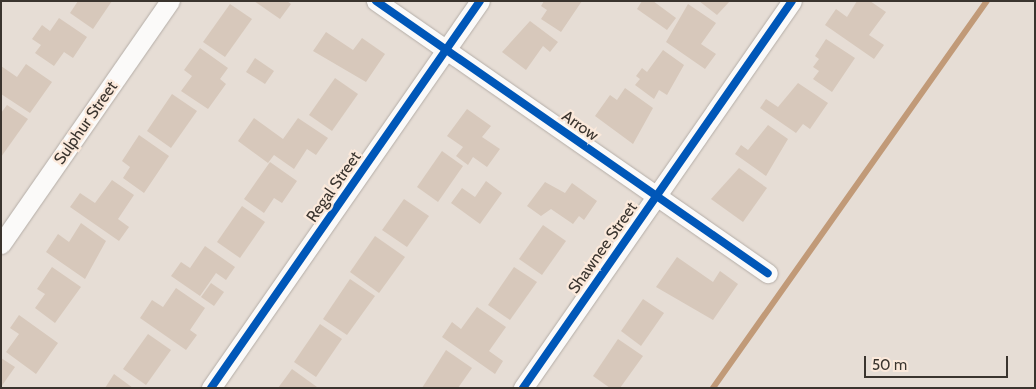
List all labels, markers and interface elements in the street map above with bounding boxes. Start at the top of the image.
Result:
street label: Sulphur Street [50,78,122,168]
street label: Arrow [558,107,602,145]
street label: Regal Street [303,148,365,226]
street label: Shawnee Street [564,199,642,297]
scale bar [866,346,1010,378]
text: 50 m [872,356,907,374]

